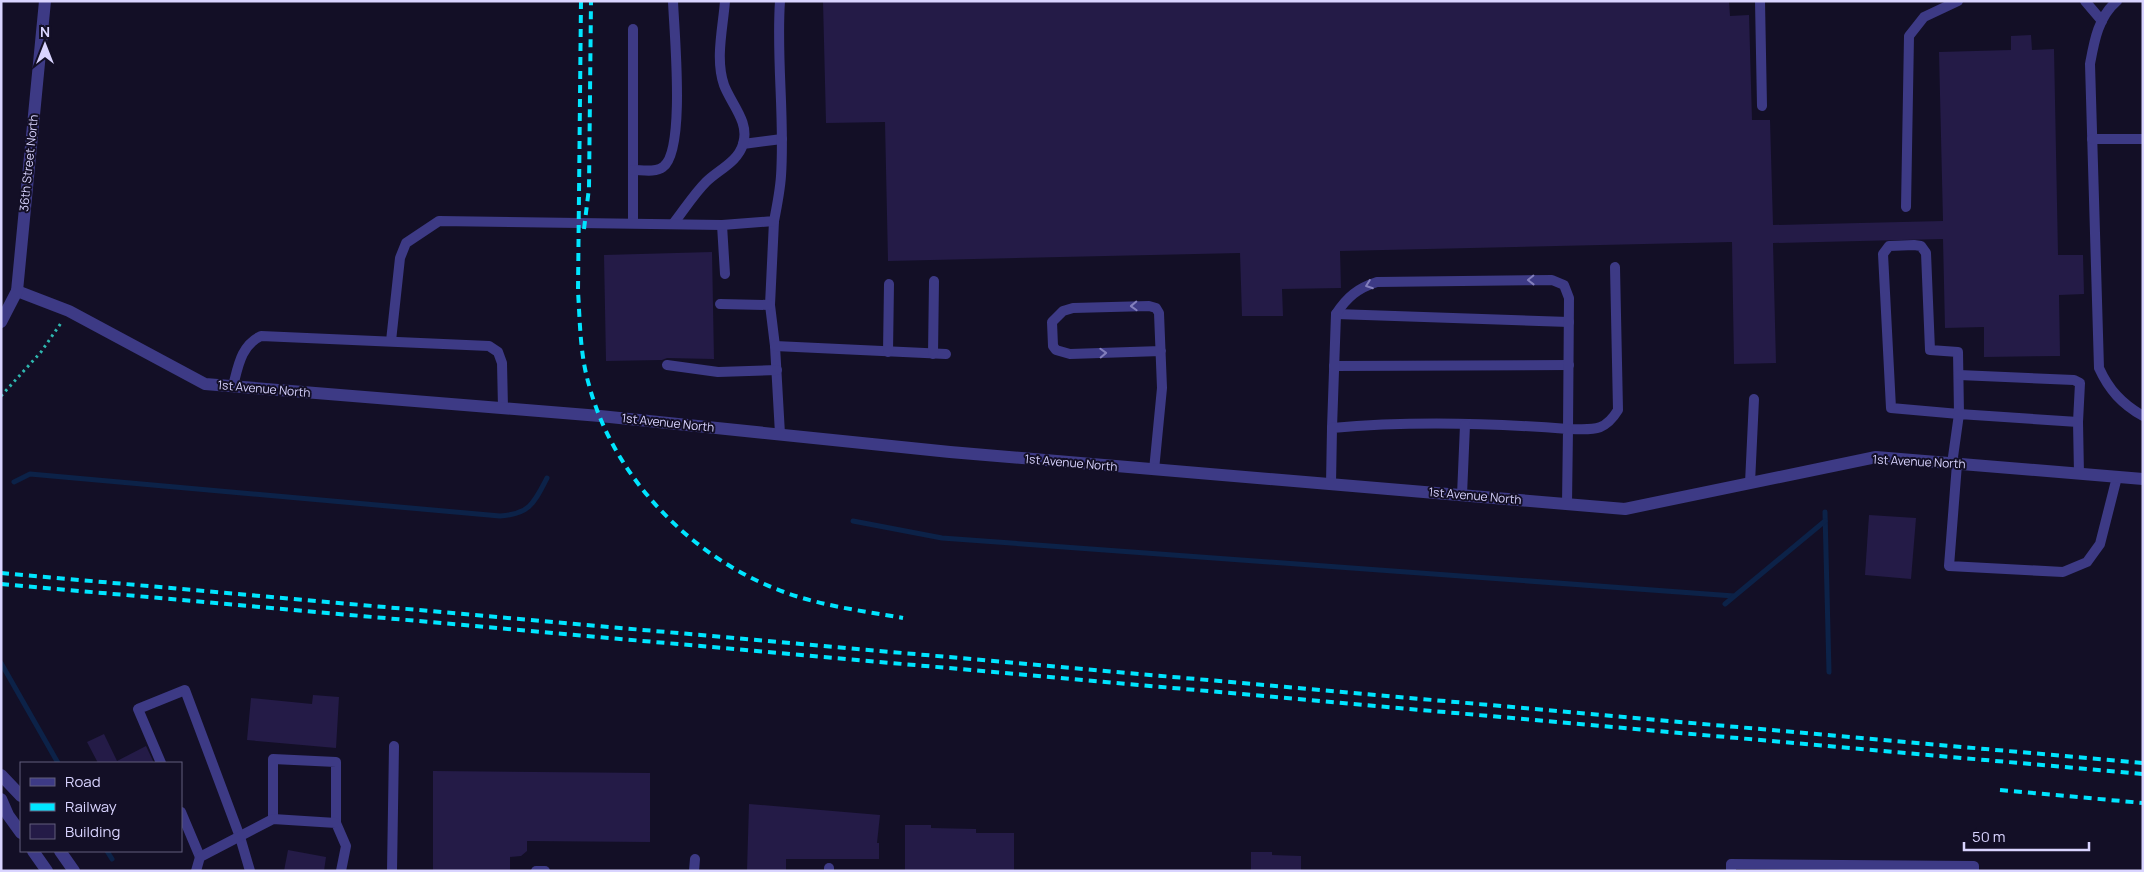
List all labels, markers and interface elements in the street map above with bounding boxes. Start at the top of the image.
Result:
north arrow [20,20,70,70]
text: N [40,22,50,41]
street label: 36th Street North [15,114,42,212]
one-way arrow [1527,275,1534,285]
one-way arrow [1365,279,1374,289]
one-way arrow [1129,301,1137,311]
one-way arrow [1099,348,1107,358]
street label: 1st Avenue North [217,376,311,401]
street label: 1st Avenue North [621,409,715,436]
street label: 1st Avenue North [1024,450,1118,475]
street label: 1st Avenue North [1872,451,1966,472]
street label: 1st Avenue North [1428,483,1522,508]
legend [20,762,182,852]
text: Road [65,771,101,792]
text: Railway [65,796,117,817]
scale bar [1964,820,2089,852]
text: Building [65,821,120,842]
text: 50 m [1972,826,2006,847]

